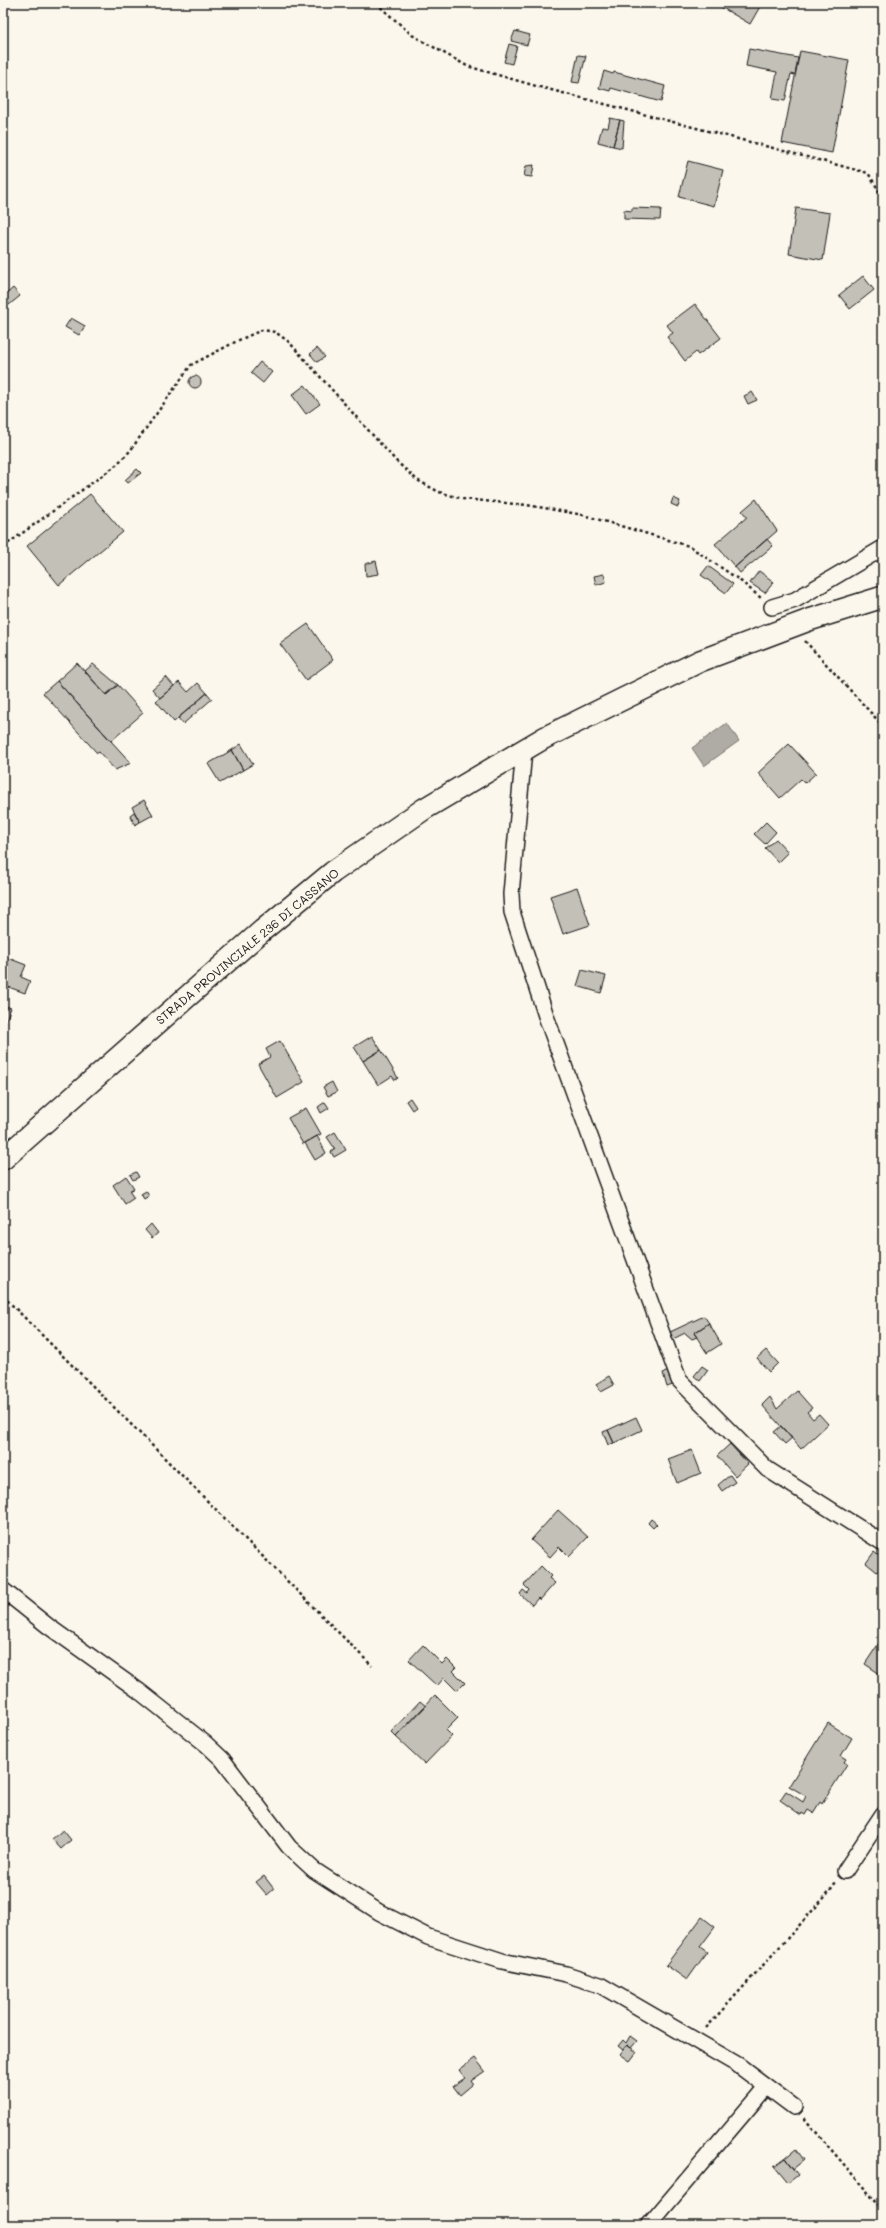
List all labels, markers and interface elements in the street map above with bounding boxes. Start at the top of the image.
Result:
street label: STRADA PROVINCIALE 236 DI CASSANO [152,864,342,1028]

